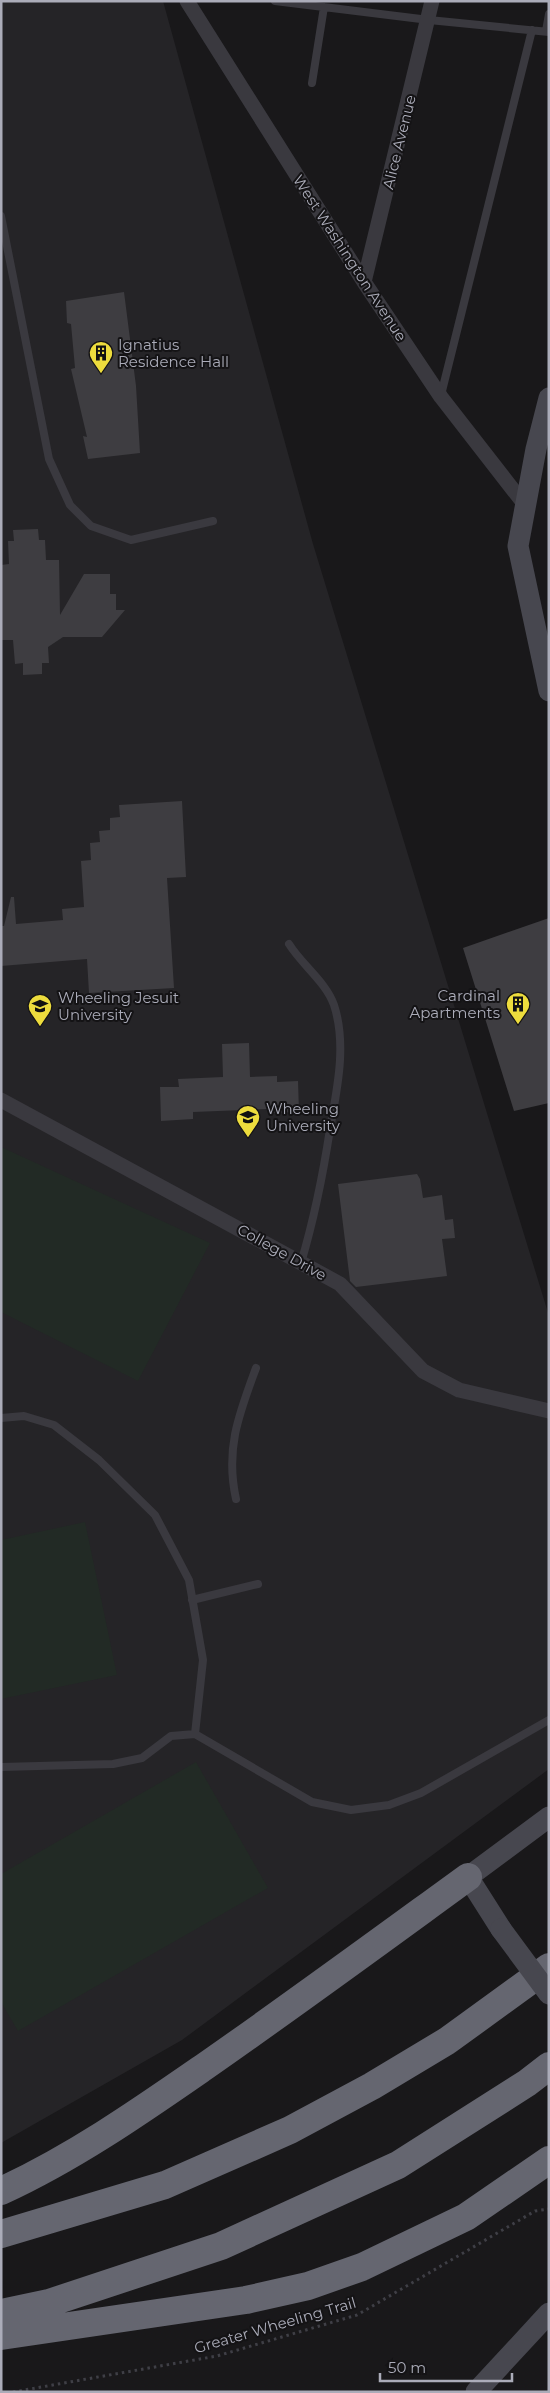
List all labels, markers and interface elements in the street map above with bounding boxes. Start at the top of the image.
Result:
street label: Alice Avenue [378,93,420,191]
street label: West Washington Avenue [289,171,411,345]
place label: Ignatius Residence Hall [118,335,229,371]
building icon: Ignatius Residence Hall [88,340,114,374]
place label: Cardinal Apartments [409,986,500,1022]
place label: Wheeling Jesuit University [58,988,179,1024]
building icon: Cardinal Apartments [505,991,531,1025]
school or university icon: Wheeling Jesuit University [27,993,53,1027]
place label: Wheeling University [266,1099,341,1135]
school or university icon: Wheeling University [235,1104,261,1138]
street label: College Drive [234,1220,330,1284]
street label: Greater Wheeling Trail [192,2293,358,2357]
scale bar [380,2350,512,2382]
text: 50 m [388,2358,426,2377]

